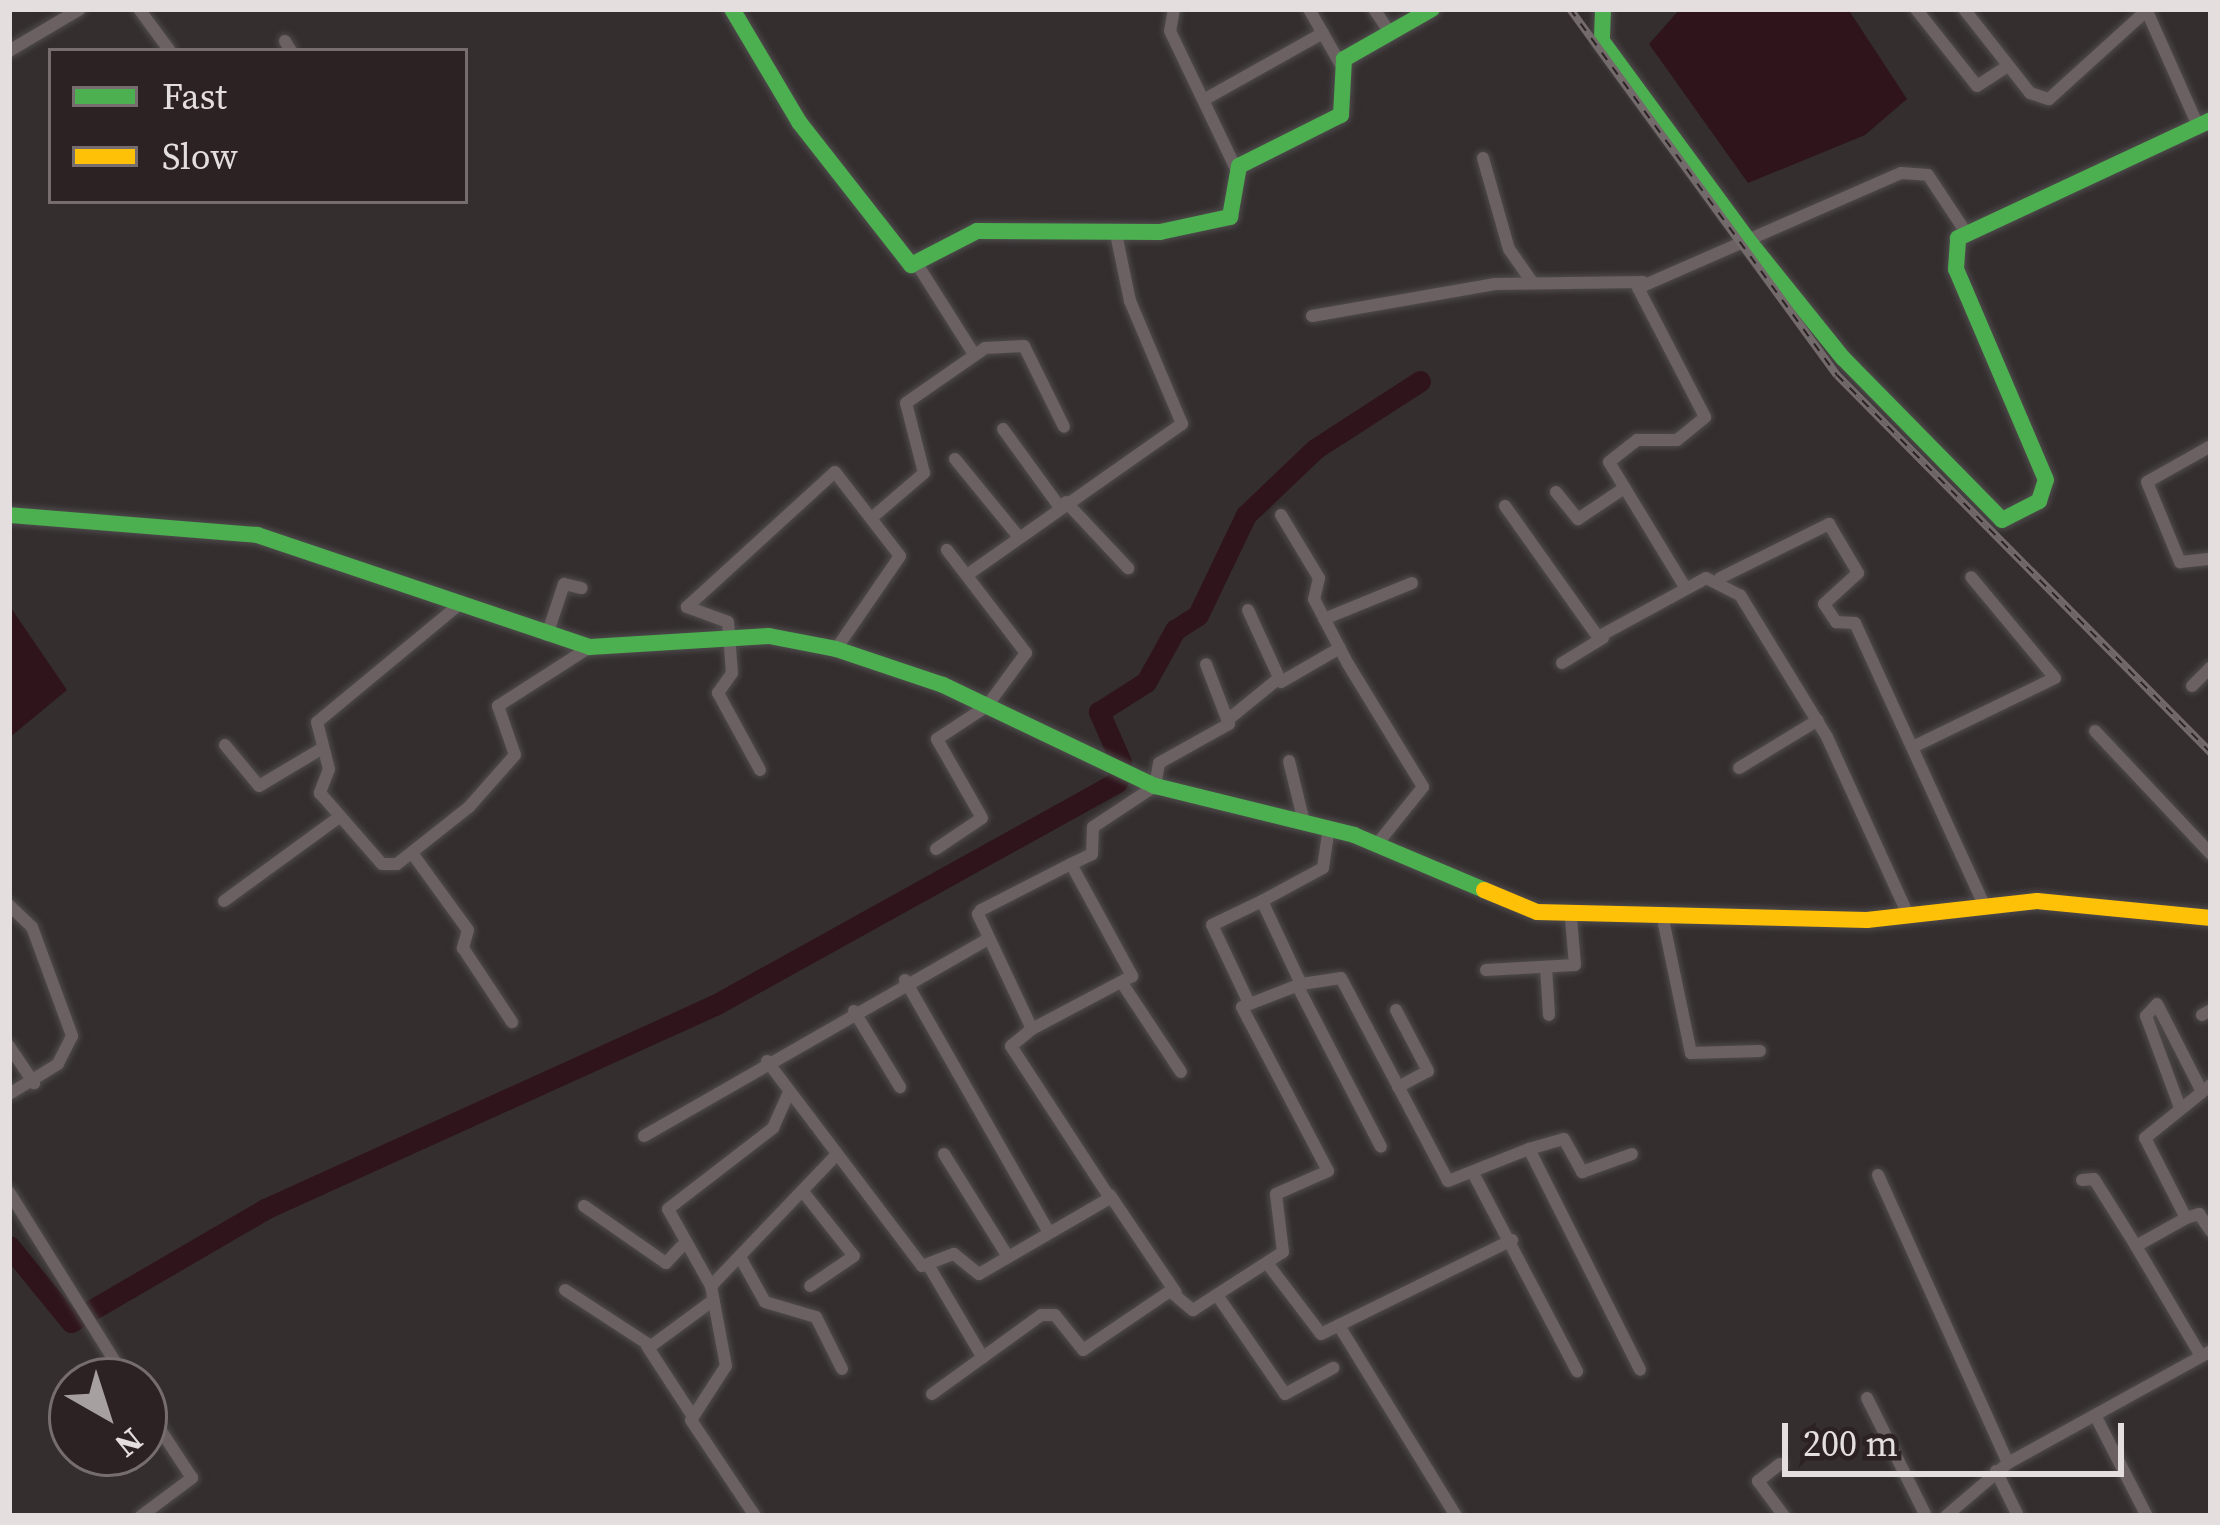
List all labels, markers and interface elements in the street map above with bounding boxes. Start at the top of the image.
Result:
legend [48,48,468,204]
text: Fast [162,72,227,121]
text: Slow [162,132,238,181]
north arrow [48,1357,168,1477]
scale bar [1788,1399,2130,1473]
text: N [106,1418,153,1468]
text: 200 m [1803,1419,1898,1468]

